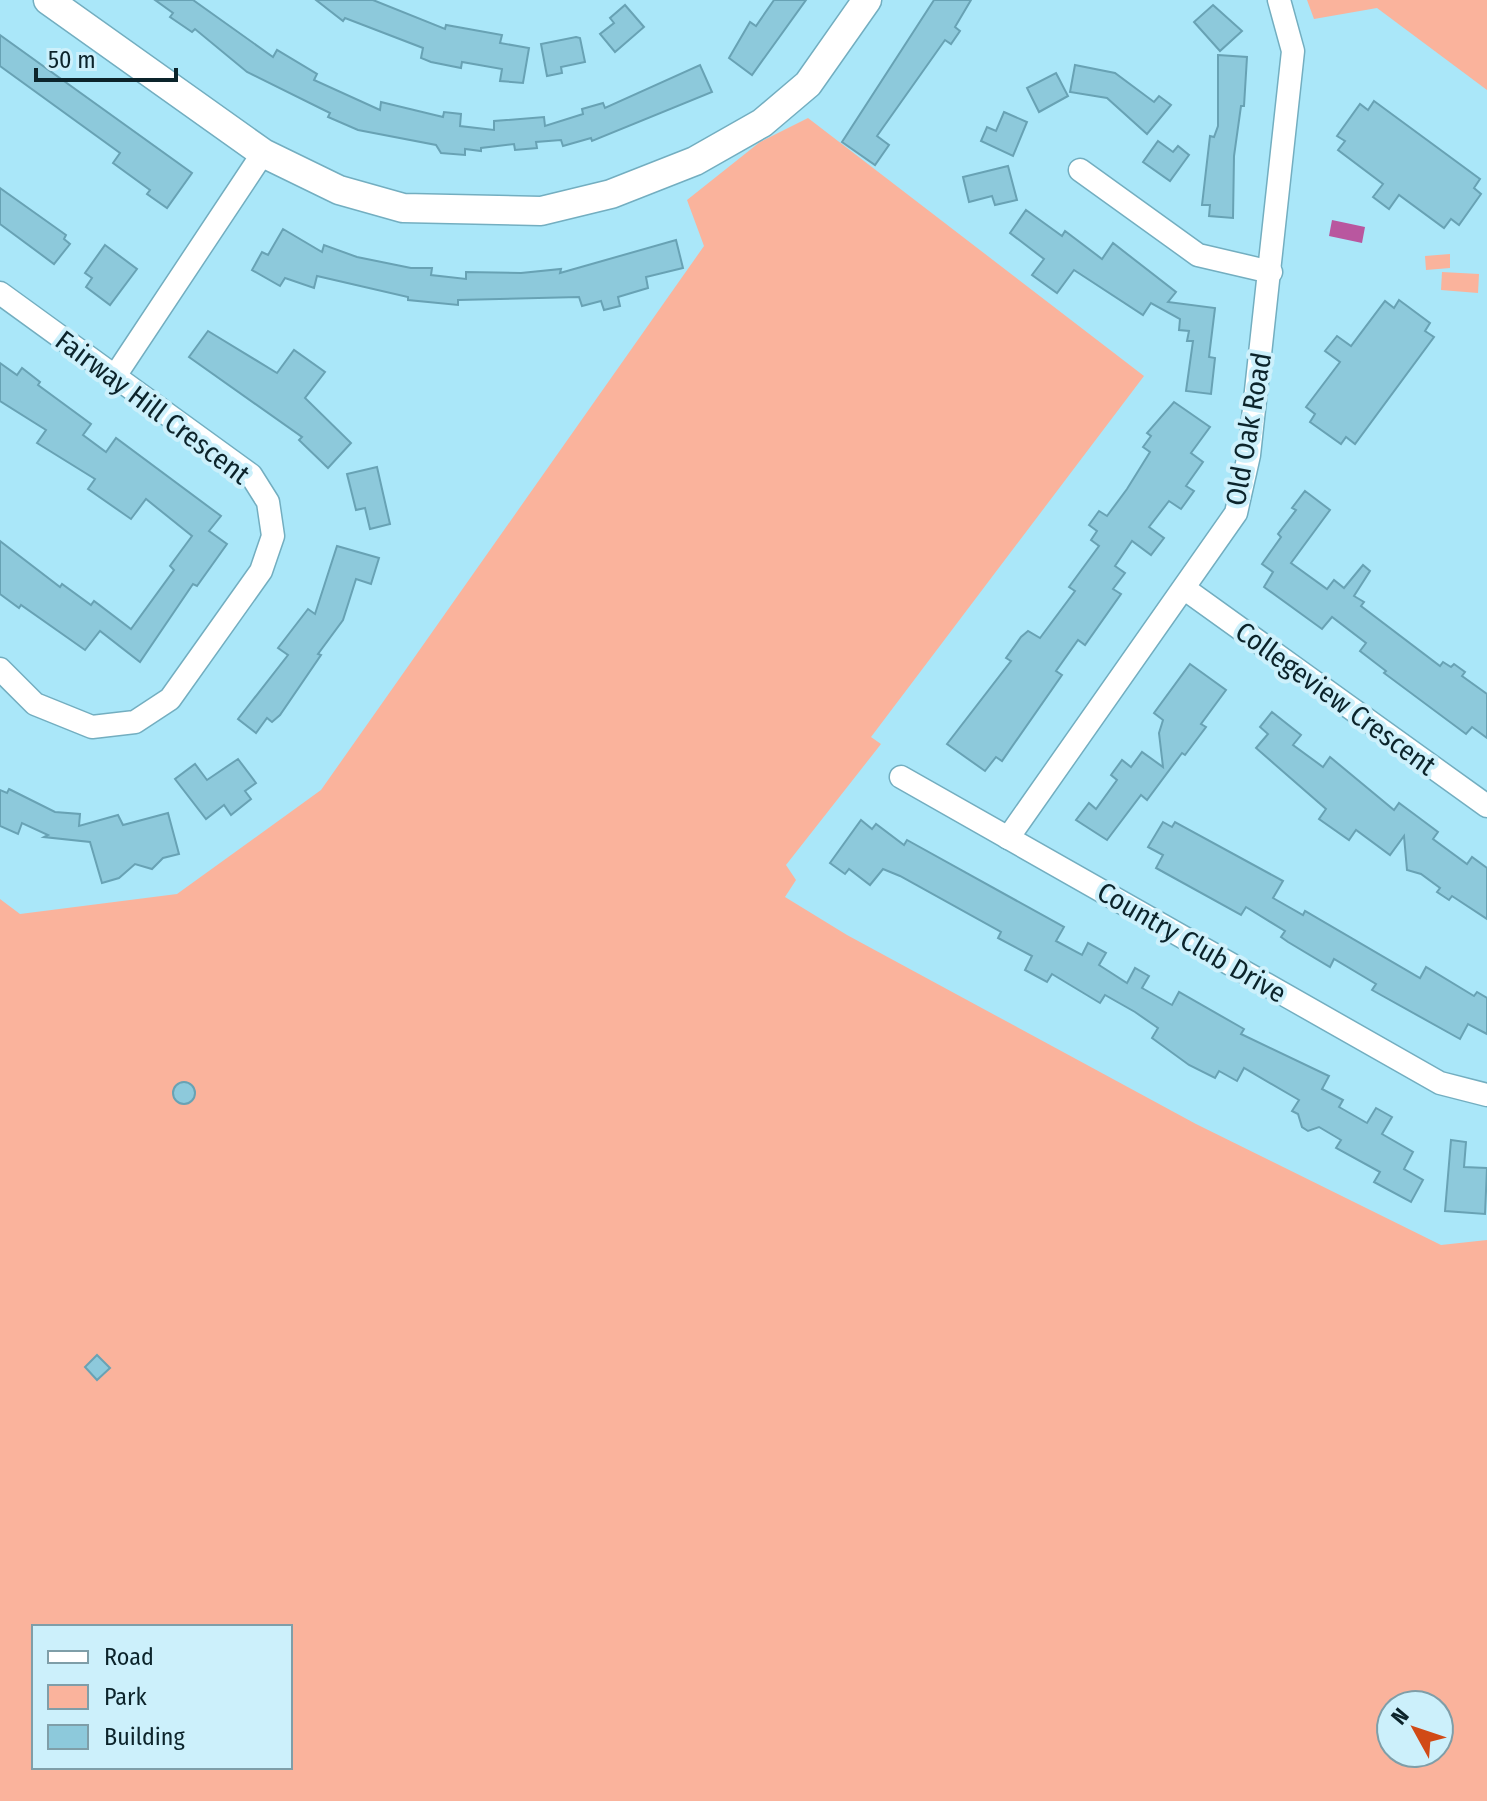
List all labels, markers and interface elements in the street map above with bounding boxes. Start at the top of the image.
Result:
scale bar [36,32,176,82]
text: 50 m [48,46,96,74]
street label: Fairway Hill Crescent [49,324,257,492]
street label: Old Oak Road [1219,350,1278,508]
street label: Collegeview Crescent [1229,615,1443,783]
street label: Country Club Drive [1091,875,1292,1010]
legend [32,1625,292,1769]
text: Road [104,1643,154,1671]
text: Park [104,1683,147,1711]
north arrow [1375,1689,1455,1769]
text: N [1385,1703,1415,1730]
text: Building [104,1723,186,1751]

